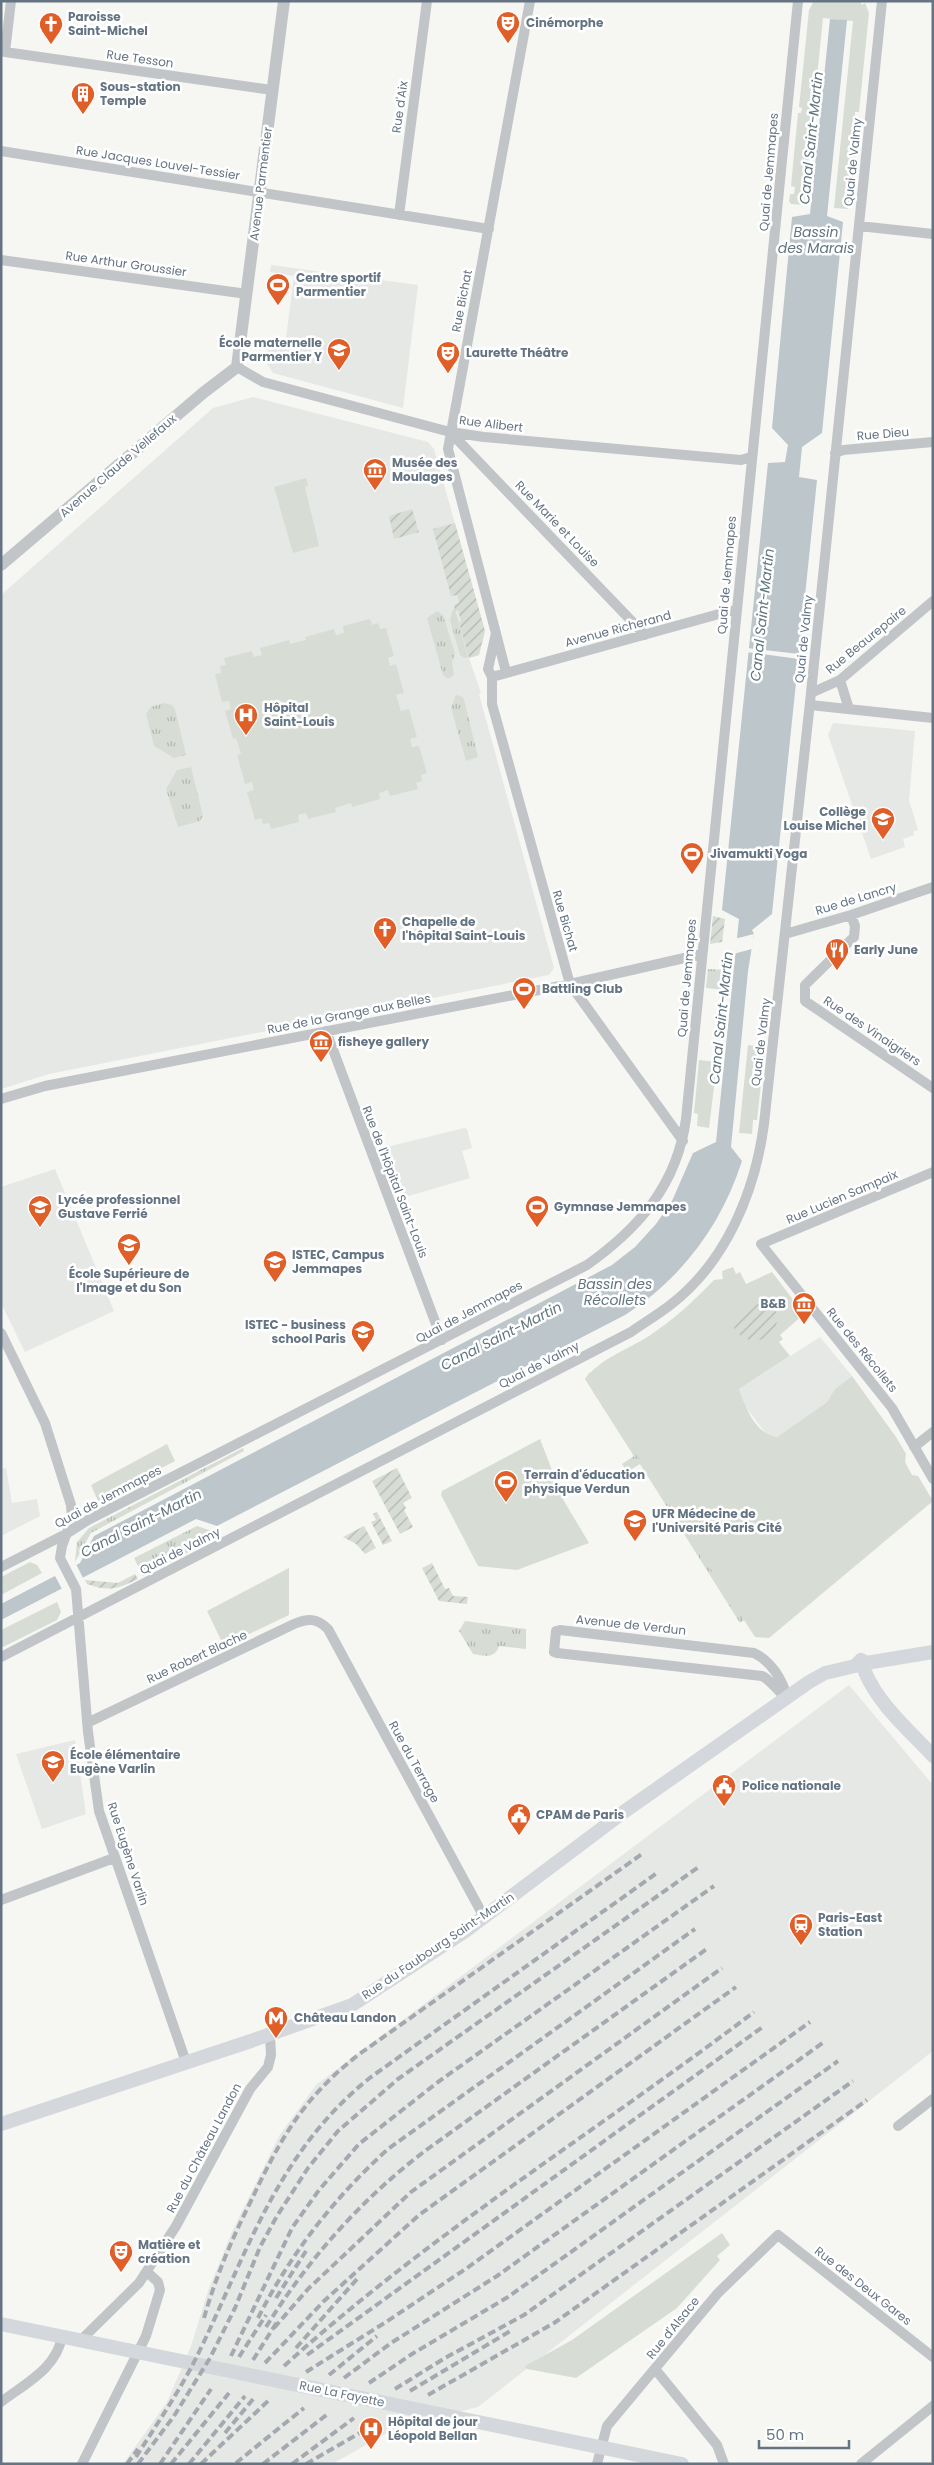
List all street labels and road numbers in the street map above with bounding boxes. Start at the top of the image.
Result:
street label: Rue Tesson [105,45,175,72]
street label: Rue d'Aix [387,80,412,134]
street label: Quai de Jemmapes [755,112,782,232]
street label: Quai de Valmy [839,117,866,207]
street label: Avenue Parmentier [245,126,276,242]
street label: Rue Jacques Louvel-Tessier [75,141,242,184]
street label: Rue Arthur Groussier [64,247,188,280]
street label: Rue Bichat [447,268,476,334]
street label: Avenue Claude Vellefaux [56,410,180,521]
street label: Rue Alibert [458,411,524,436]
street label: Rue Dieu [856,423,910,444]
street label: Rue Marie et Louise [512,477,603,571]
street label: Quai de Jemmapes [713,515,740,635]
street label: Quai de Valmy [790,594,817,684]
street label: Rue Beaurepaire [822,602,910,677]
street label: Avenue Richerand [563,606,673,651]
street label: Rue de Lancry [813,878,899,919]
street label: Rue Bichat [549,888,582,954]
street label: Quai de Jemmapes [673,918,700,1038]
street label: Rue de la Grange aux Belles [266,989,432,1038]
street label: Rue des Vinaigriers [820,992,924,1070]
street label: Quai de Valmy [747,997,774,1087]
street label: Rue de l'Hôpital Saint-Louis [359,1103,432,1260]
street label: Rue Lucien Sampaix [783,1165,900,1228]
street label: Quai de Jemmapes [412,1276,525,1347]
street label: Rue des Récollets [823,1304,902,1396]
street label: Quai de Valmy [496,1337,582,1392]
street label: Quai de Jemmapes [51,1461,164,1532]
street label: Quai de Valmy [137,1523,223,1578]
street label: Avenue de Verdun [575,1610,687,1639]
street label: Rue Robert Blache [144,1626,250,1687]
street label: Rue du Terrage [385,1718,444,1806]
street label: Rue Eugène Varlin [104,1800,153,1908]
street label: Rue du Faubourg Saint-Martin [358,1888,517,2003]
street label: Rue du Château Landon [162,2080,245,2216]
street label: Rue des Deux Gares [811,2242,915,2329]
street label: Rue d'Alsace [642,2293,703,2362]
street label: Rue La Fayette [298,2376,386,2411]

